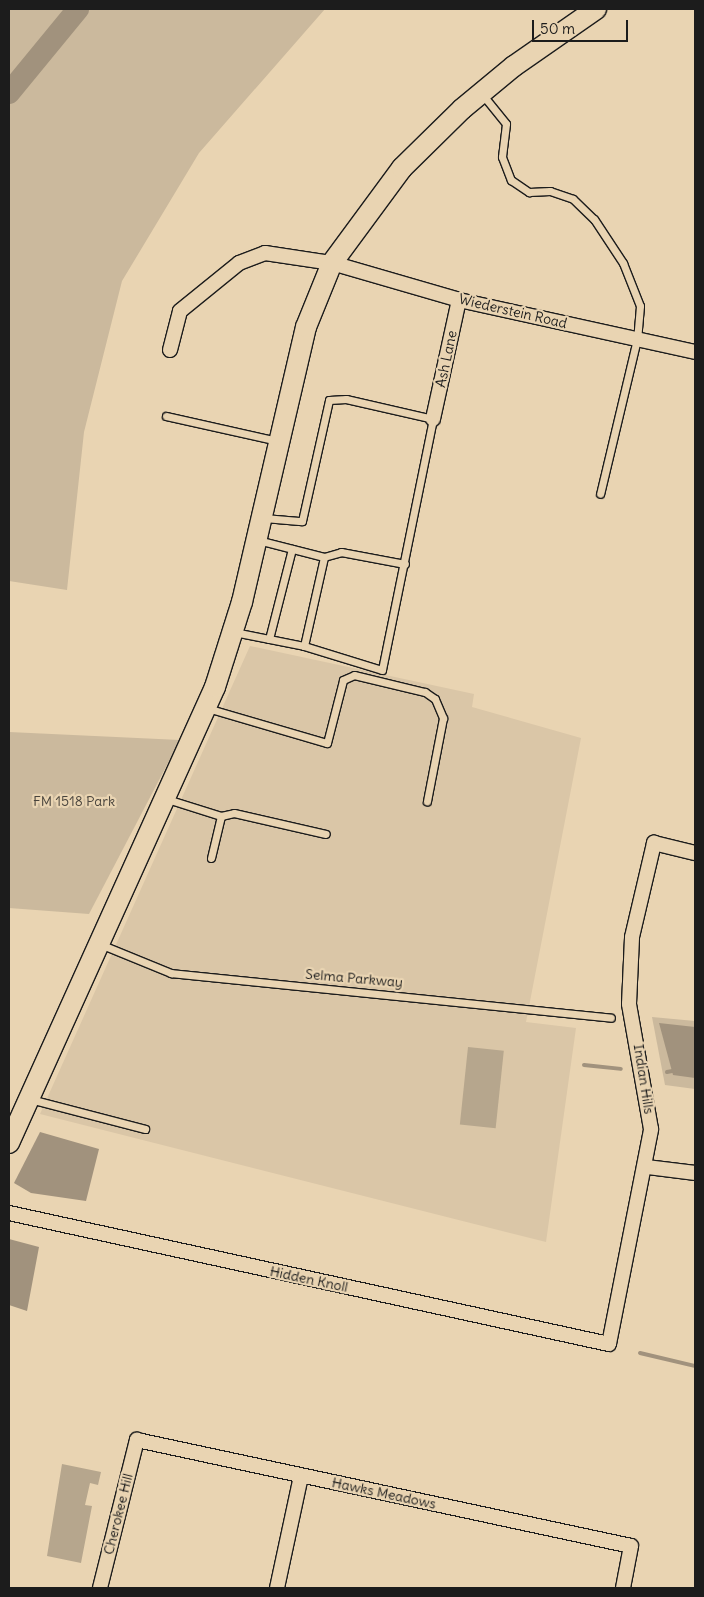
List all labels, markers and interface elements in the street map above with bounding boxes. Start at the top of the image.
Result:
scale bar [534,10,630,42]
text: 50 m [540,19,575,38]
street label: Wiederstein Road [457,290,569,332]
street label: Ash Lane [432,329,460,389]
park label: FM 1518 Park [33,793,115,809]
street label: Selma Parkway [305,965,403,991]
street label: Indian Hills [630,1043,658,1115]
street label: Hidden Knoll [268,1263,350,1295]
street label: Cherokee Hill [100,1472,136,1556]
street label: Hawks Meadows [330,1474,438,1512]

